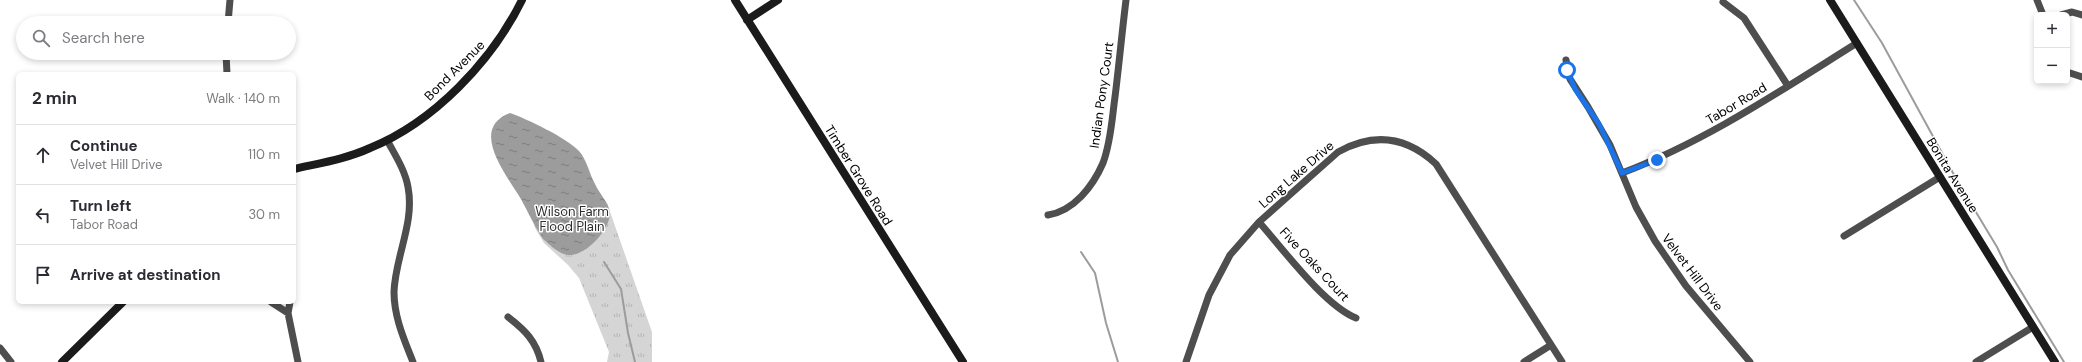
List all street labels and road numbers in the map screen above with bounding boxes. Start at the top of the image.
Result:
street label: Bond Avenue [420,36,488,104]
street label: Indian Pony Court [1086,41,1117,149]
street label: Tabor Road [1703,79,1770,128]
street label: Timber Grove Road [821,122,896,229]
street label: Bonita Avenue [1923,134,1983,216]
street label: Long Lake Drive [1255,137,1337,212]
street label: Five Oaks Court [1276,224,1353,305]
street label: Velvet Hill Drive [1658,230,1727,314]

